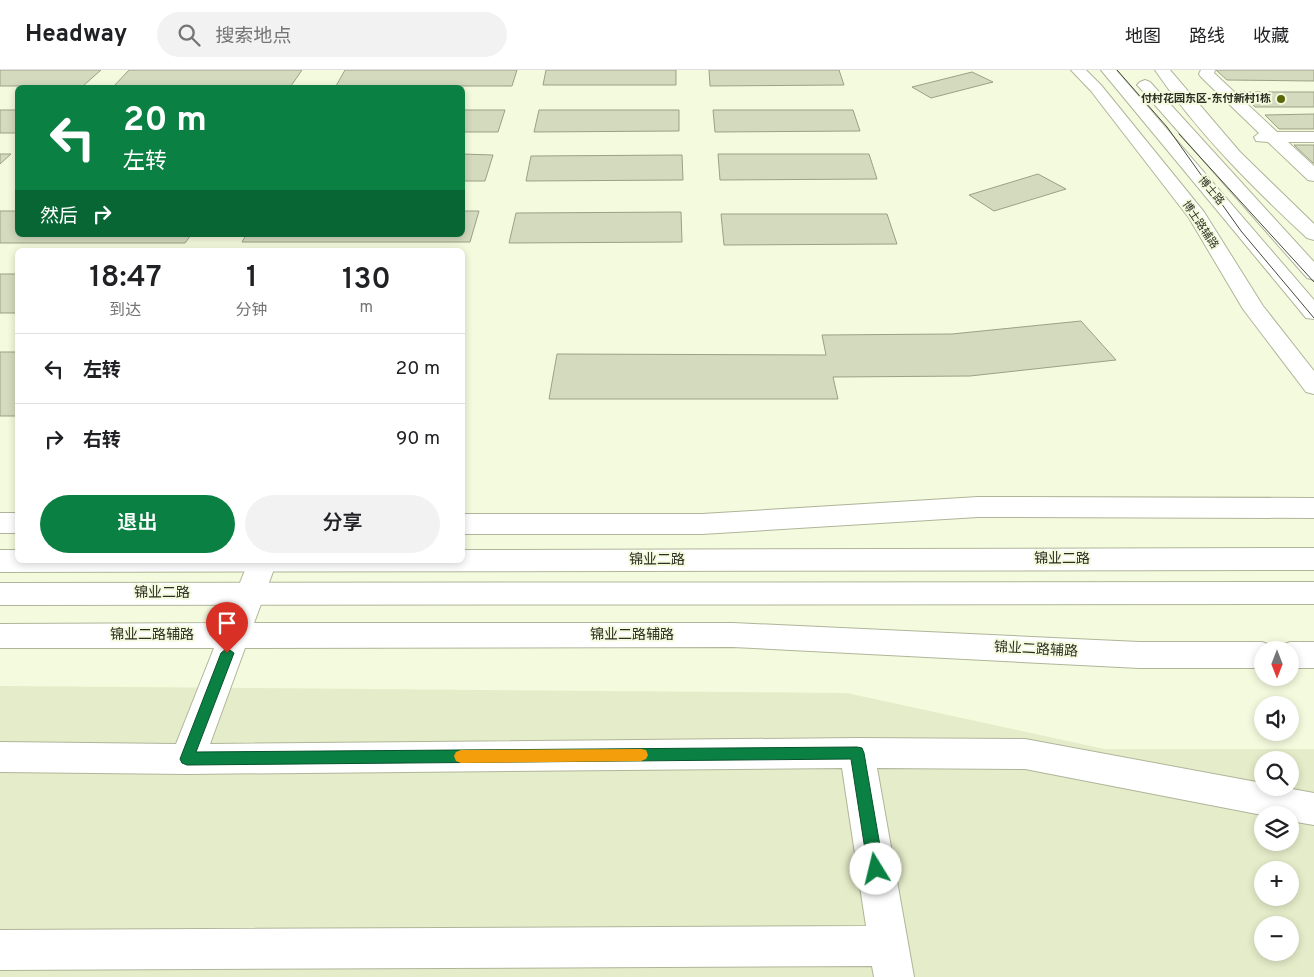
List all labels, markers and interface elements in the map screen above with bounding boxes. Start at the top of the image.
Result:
search box [157,12,507,57]
text: Headway [25,20,127,50]
icon: search [175,21,203,49]
text: 搜索地点 [215,25,291,49]
text: 地图 [1125,26,1161,49]
text: 路线 [1189,26,1225,49]
text: 收藏 [1253,26,1289,49]
place label: 付村花园东区-东付新村1栋 [1141,92,1271,106]
marker: 付村花园东区-东付新村1栋 [1275,93,1287,105]
text: 20 m [123,99,207,143]
icon: left [40,105,105,170]
text: 左转 [123,149,167,176]
street label: 博士路 [1195,174,1227,208]
street label: 博士路辅路 [1179,198,1221,252]
icon: right [88,200,116,228]
text: 然后 [40,205,78,229]
text: 18:47 [89,260,162,297]
text: 1 [246,260,258,297]
text: 130 [342,262,391,299]
text: m [360,298,373,318]
text: 到达 [109,301,141,321]
text: 分钟 [236,301,268,321]
icon: left [40,355,68,383]
text: 20 m [396,357,440,381]
text: 左转 [83,359,121,383]
icon: right [40,425,68,453]
text: 90 m [396,427,440,451]
text: 右转 [83,429,121,453]
button: 退出 [40,495,235,553]
button: 分享 [245,495,440,553]
street label: 锦业二路 [1034,551,1090,568]
street label: 锦业二路 [629,552,685,569]
street label: 锦业二路 [134,585,190,602]
pin [206,602,248,653]
icon: arrive [213,609,241,637]
street label: 锦业二路辅路 [110,627,194,644]
street label: 锦业二路辅路 [590,627,674,644]
street label: 锦业二路辅路 [994,639,1078,661]
north arrow [1254,641,1299,686]
map controls [1254,641,1299,961]
button: sound [1254,696,1299,741]
button: search [1254,751,1299,796]
button: layers [1254,806,1299,851]
position arrow [849,842,901,894]
button: + [1254,861,1299,906]
button: − [1254,916,1299,961]

